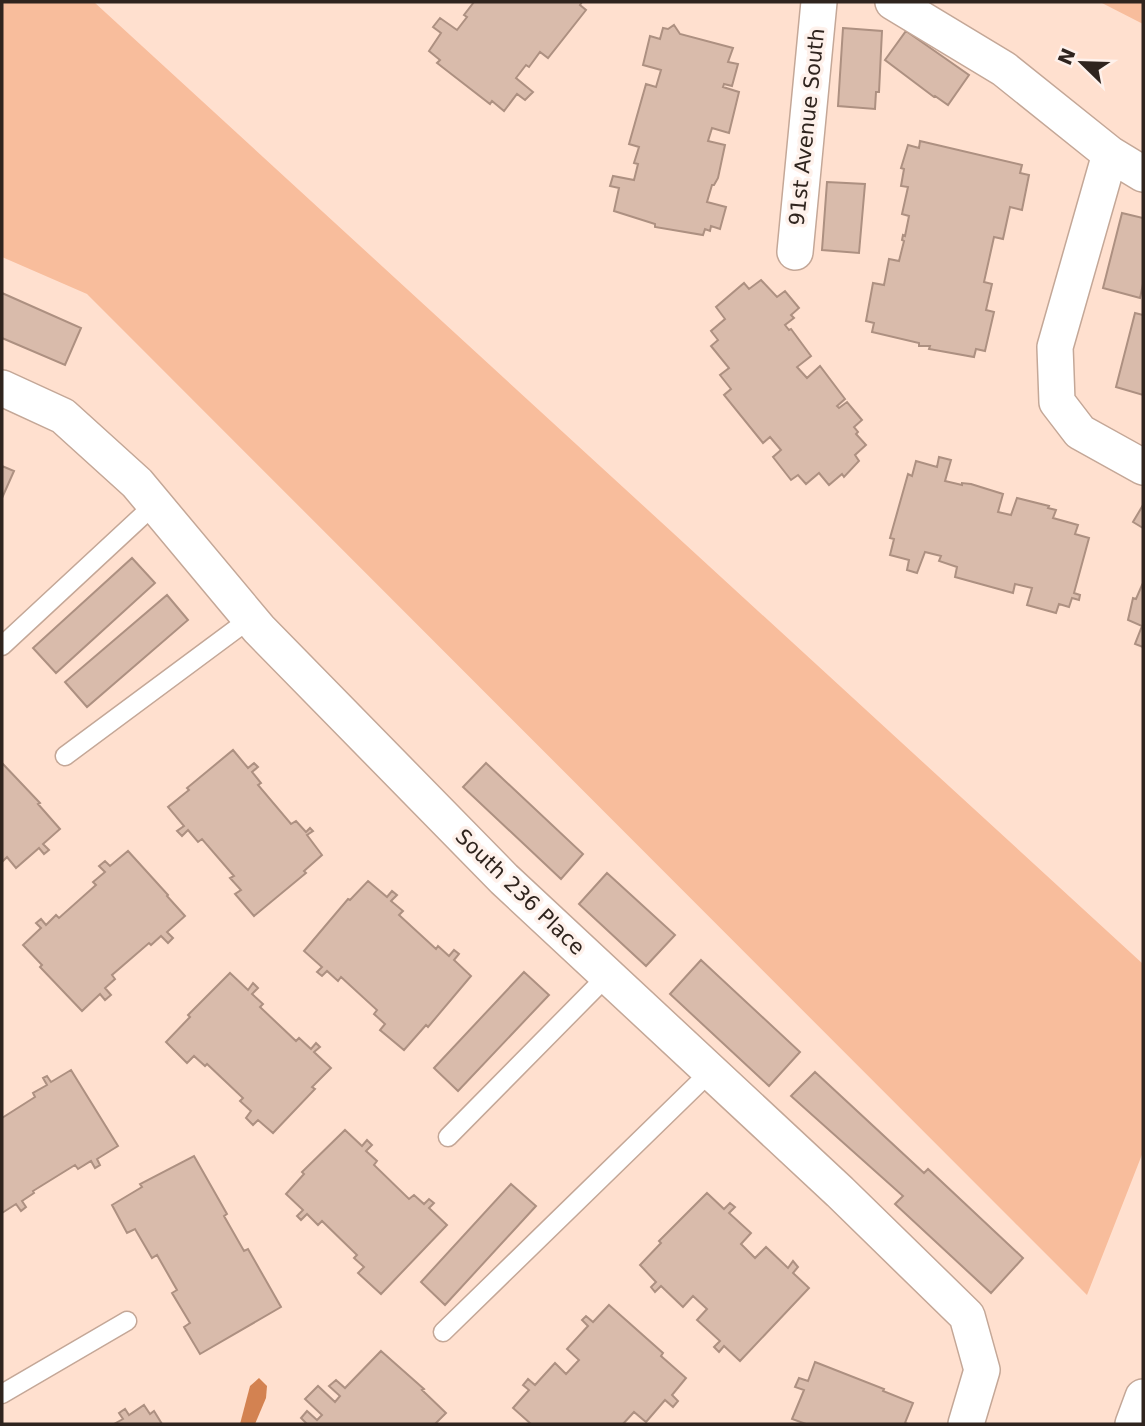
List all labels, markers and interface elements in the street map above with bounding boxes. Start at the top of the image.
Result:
street label: 91st Avenue South [785,27,829,227]
north arrow [1047,28,1117,98]
text: N [1053,45,1080,68]
street label: South 236 Place [450,824,590,960]

